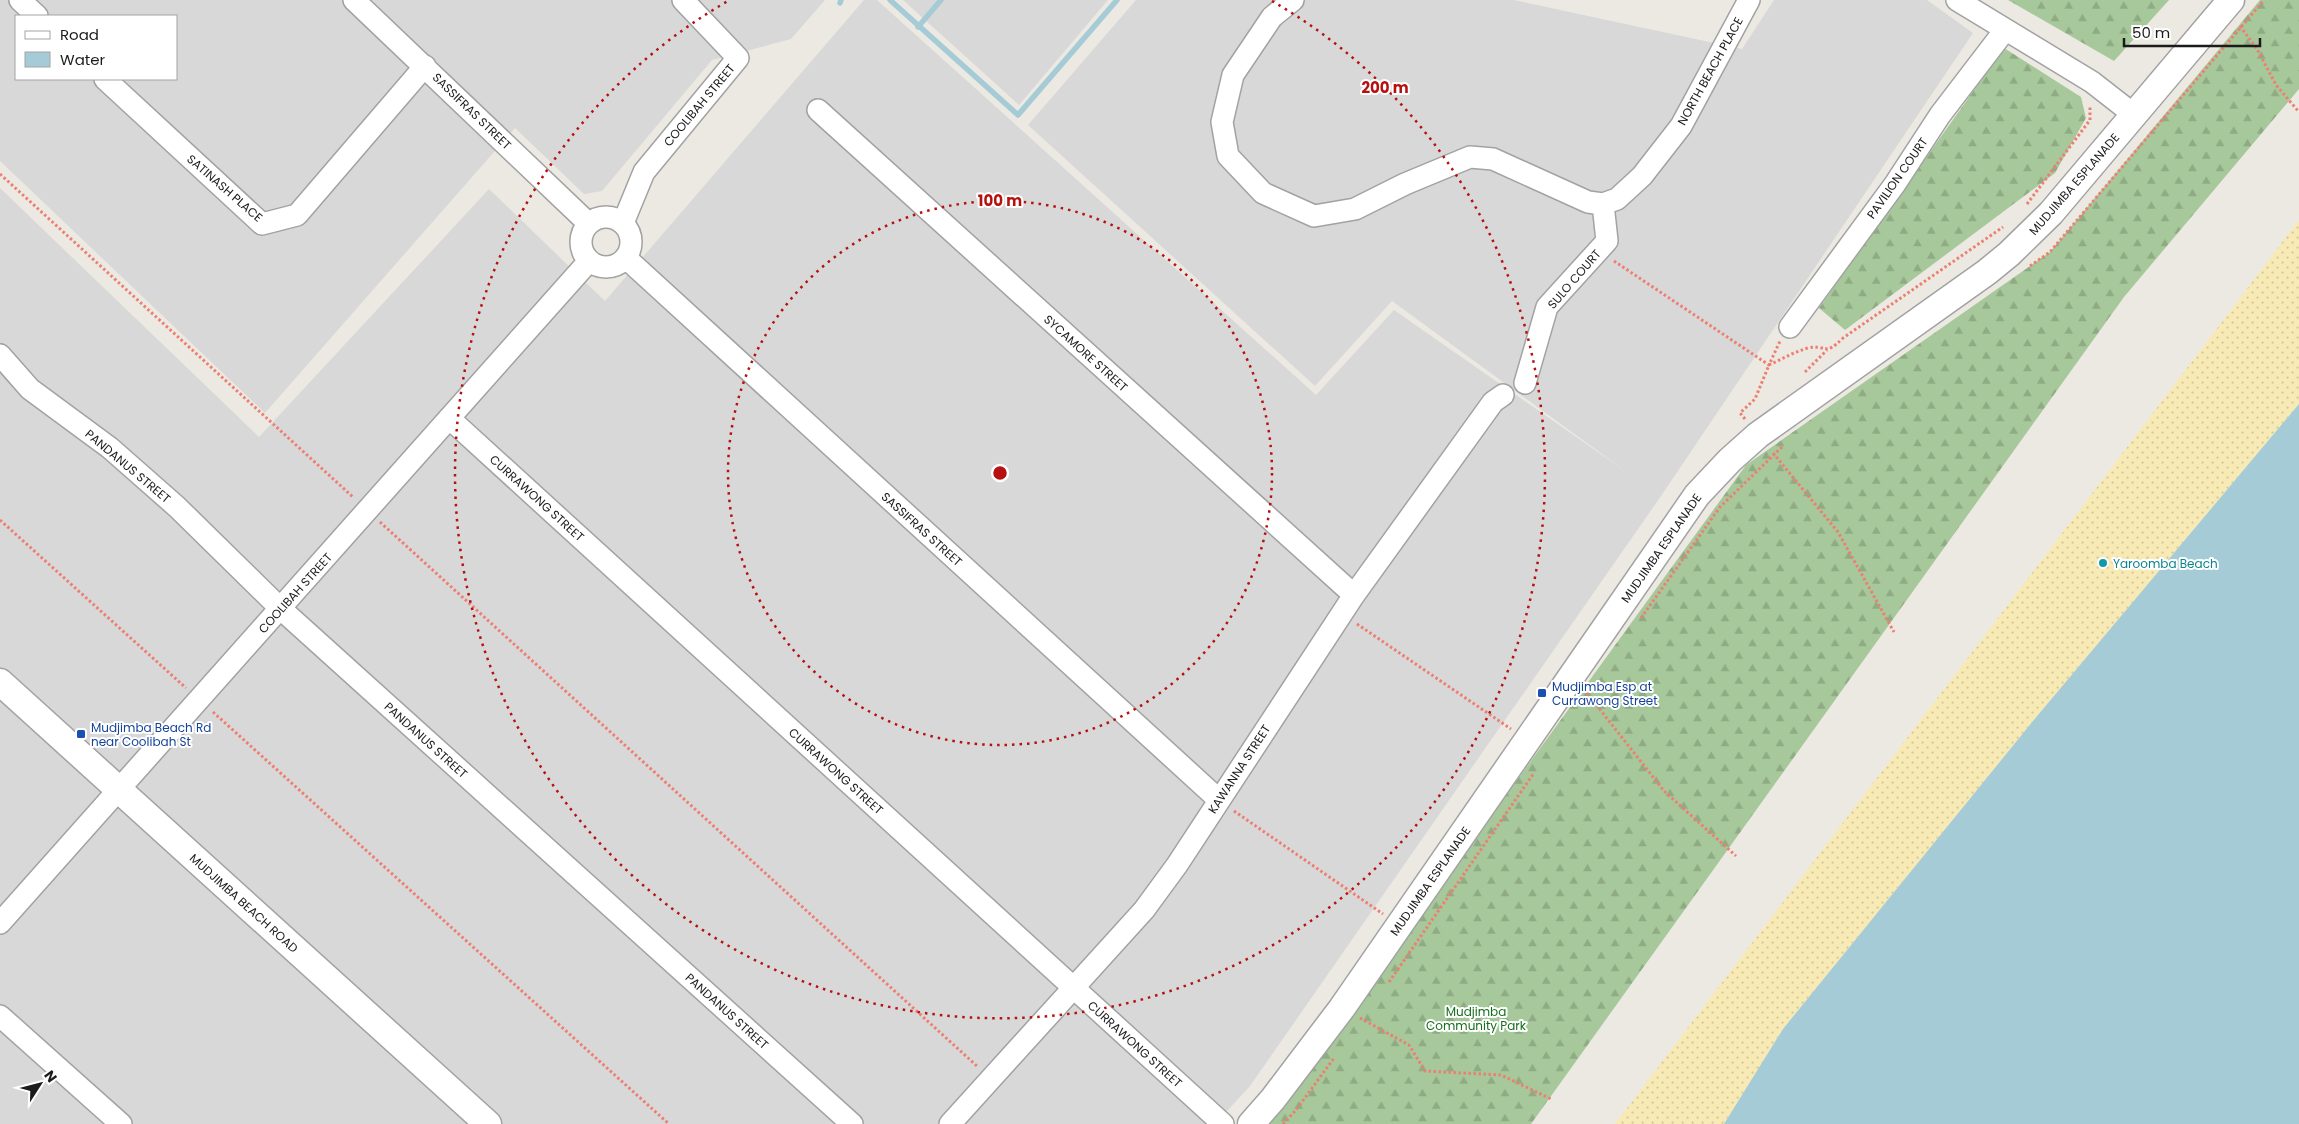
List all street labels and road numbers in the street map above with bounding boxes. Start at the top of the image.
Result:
street label: NORTH BEACH PLACE [1673,14,1747,128]
street label: COOLIBAH STREET [659,60,739,150]
street label: SASSIFRAS STREET [429,69,515,153]
street label: MUDJIMBA ESPLANADE [2025,129,2123,239]
street label: PAVILION COURT [1863,133,1932,222]
street label: SATINASH PLACE [183,150,267,226]
street label: SULO COURT [1543,245,1605,312]
street label: SYCAMORE STREET [1040,311,1132,396]
street label: PANDANUS STREET [82,425,175,507]
street label: CURRAWONG STREET [486,451,588,545]
street label: SASSIFRAS STREET [878,488,967,570]
street label: MUDJIMBA ESPLANADE [1617,490,1705,606]
street label: COOLIBAH STREET [254,549,336,637]
street label: PANDANUS STREET [381,698,472,782]
street label: KAWANNA STREET [1204,721,1274,817]
street label: CURRAWONG STREET [785,724,887,818]
street label: MUDJIMBA ESPLANADE [1386,823,1474,939]
street label: MUDJIMBA BEACH ROAD [186,850,302,956]
street label: PANDANUS STREET [682,969,773,1053]
street label: CURRAWONG STREET [1084,997,1186,1091]

